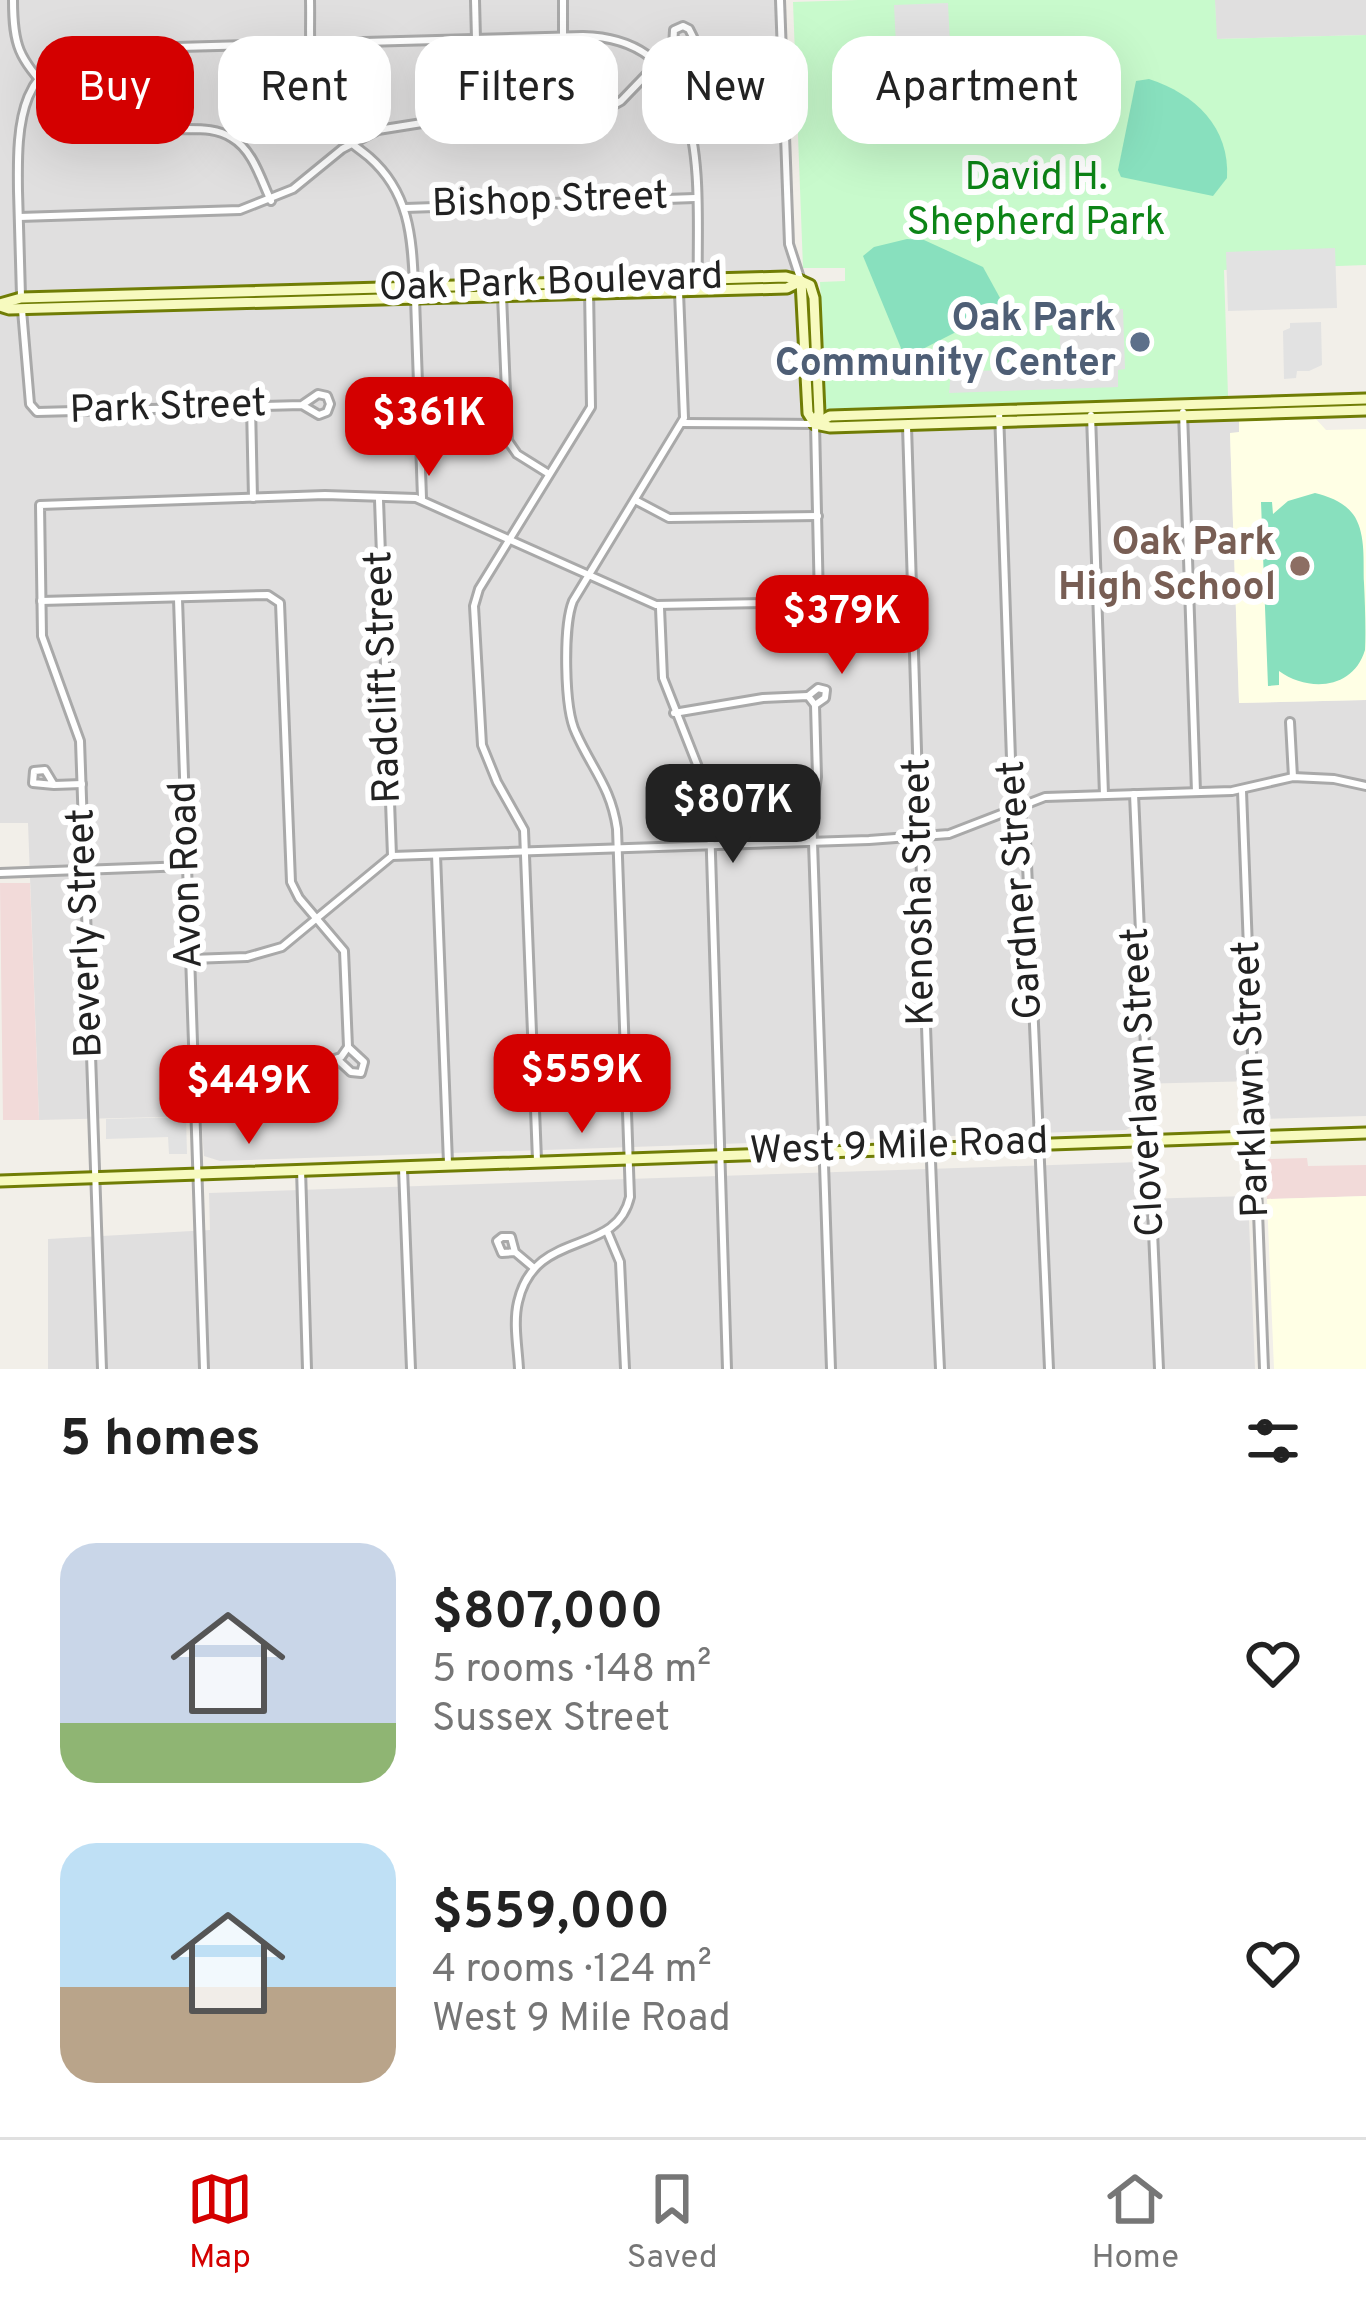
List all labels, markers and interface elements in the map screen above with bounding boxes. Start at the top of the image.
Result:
chip: Buy [36,36,194,144]
chip: Rent [218,36,391,144]
chip: Filters [415,36,618,144]
chip: New [642,36,808,144]
chip: Apartment [832,36,1121,144]
park label: David H. Shepherd Park [907,155,1166,249]
street label: Bishop Street [431,173,669,231]
street label: Oak Park Boulevard [378,254,724,314]
place label: Oak Park Community Center [775,296,1116,390]
marker: Oak Park Community Center [1127,329,1153,355]
pin: $361K [345,377,513,479]
street label: Park Street [69,381,267,437]
text: $361K [372,391,486,440]
place label: Oak Park High School [1058,520,1276,614]
street label: Radclift Street [356,550,414,804]
marker: Oak Park High School [1287,553,1313,579]
pin: $379K [758,575,926,677]
text: $379K [783,589,901,638]
street label: Kenosha Street [894,758,948,1026]
street label: Gardner Street [989,759,1055,1021]
pin: $807K [649,764,817,866]
text: $807K [673,778,793,827]
street label: Avon Road [160,781,216,969]
street label: Beverly Street [58,807,116,1059]
street label: Cloverlawn Street [1112,926,1178,1238]
street label: Parklawn Street [1224,940,1282,1218]
pin: $559K [498,1034,666,1136]
pin: $449K [165,1045,333,1147]
text: $559K [521,1048,643,1097]
text: $449K [186,1059,312,1108]
street label: West 9 Mile Road [749,1118,1049,1178]
icon: filters [1240,1408,1306,1474]
text: 5 homes [60,1409,261,1474]
text: $807,000 [432,1582,663,1647]
icon: home [156,1591,300,1735]
icon: heart [1240,1630,1306,1696]
text: 5 rooms · 148 m² [432,1647,711,1696]
text: Sussex Street [432,1696,670,1745]
text: $559,000 [432,1882,670,1947]
icon: home [156,1891,300,2035]
icon: heart [1240,1930,1306,1996]
text: 4 rooms · 124 m² [432,1947,712,1996]
text: West 9 Mile Road [432,1996,731,2045]
tab: Map [187,2166,253,2280]
tab: Saved [627,2166,718,2280]
tab: Home [1091,2166,1179,2280]

